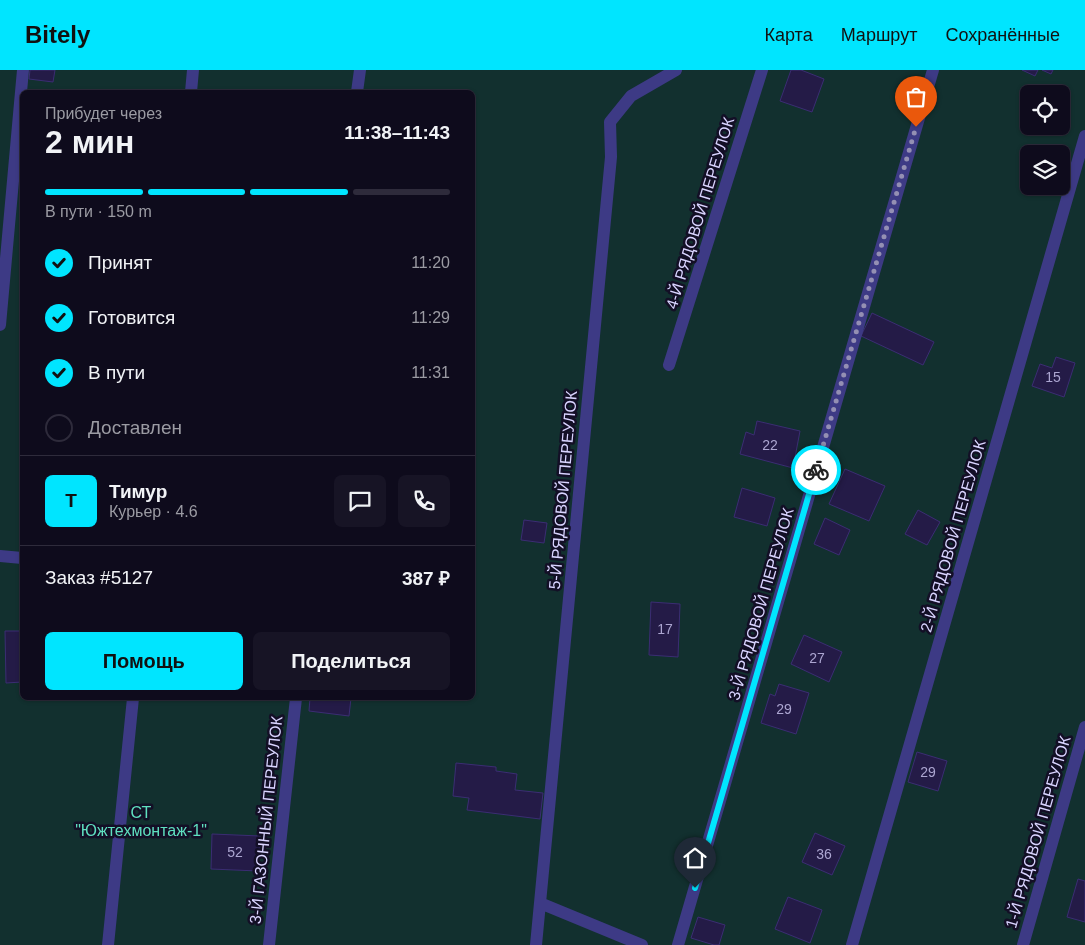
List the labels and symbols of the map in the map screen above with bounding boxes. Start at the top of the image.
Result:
pin [895,76,937,127]
street label: 4-Й РЯДОВОЙ ПЕРЕУЛОК [662,114,737,311]
house number: 15 [1045,369,1061,385]
street label: 5-Й РЯДОВОЙ ПЕРЕУЛОК [545,389,580,590]
house number: 22 [762,437,778,453]
street label: 2-Й РЯДОВОЙ ПЕРЕУЛОК [916,437,989,634]
courier [791,445,841,495]
street label: 3-Й РЯДОВОЙ ПЕРЕУЛОК [724,505,797,702]
house number: 17 [657,621,673,637]
house number: 27 [809,650,825,666]
house number: 29 [776,701,792,717]
street label: 3-Й ГАЗОННЫЙ ПЕРЕУЛОК [246,714,285,925]
street label: 1-Й РЯДОВОЙ ПЕРЕУЛОК [1001,733,1074,930]
house number: 29 [920,764,936,780]
park label: СТ "Южтехмонтаж-1" [75,804,207,839]
pin [674,837,716,888]
house number: 52 [227,844,243,860]
house number: 36 [816,846,832,862]

